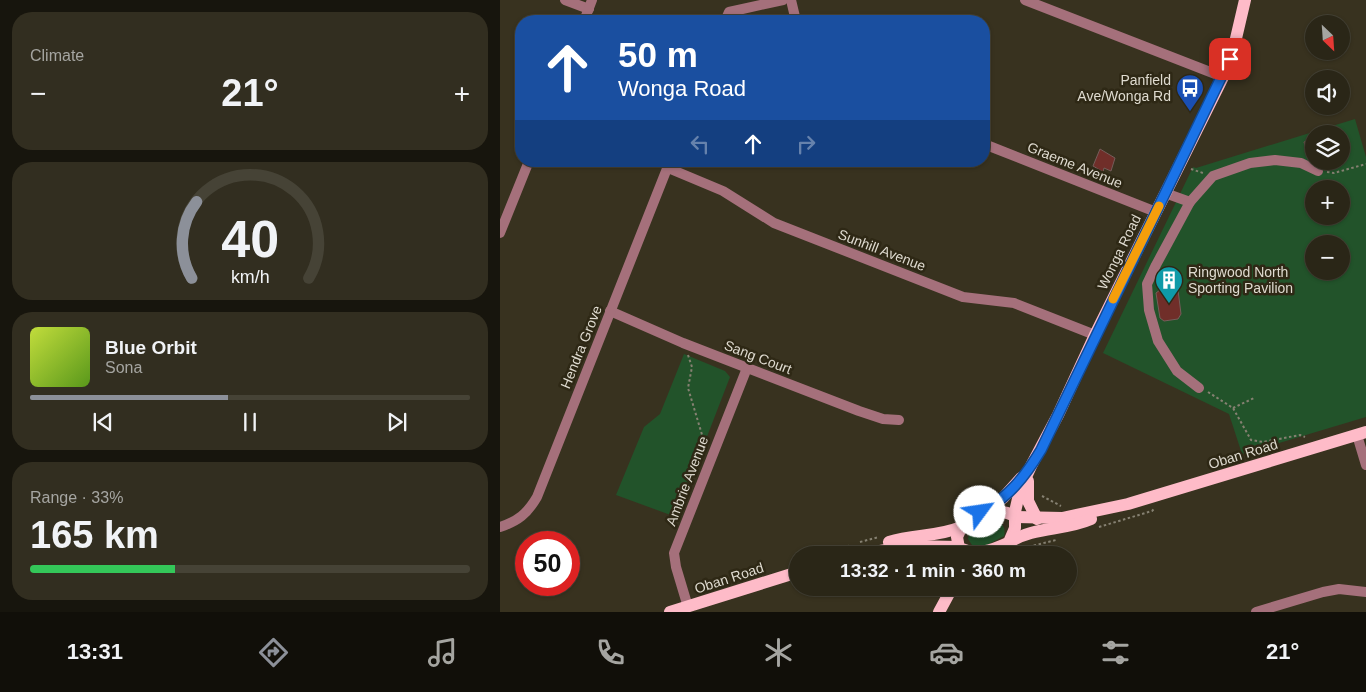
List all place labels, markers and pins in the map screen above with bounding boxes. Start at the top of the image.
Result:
pin [1209,38,1251,80]
place label: Panfield Ave/Wonga Rd [1077,72,1171,104]
bus stop icon: Panfield Ave/Wonga Rd [1175,73,1205,112]
place label: Ringwood North Sporting Pavilion [1188,264,1293,296]
building icon: Ringwood North Sporting Pavilion [1154,265,1184,304]

